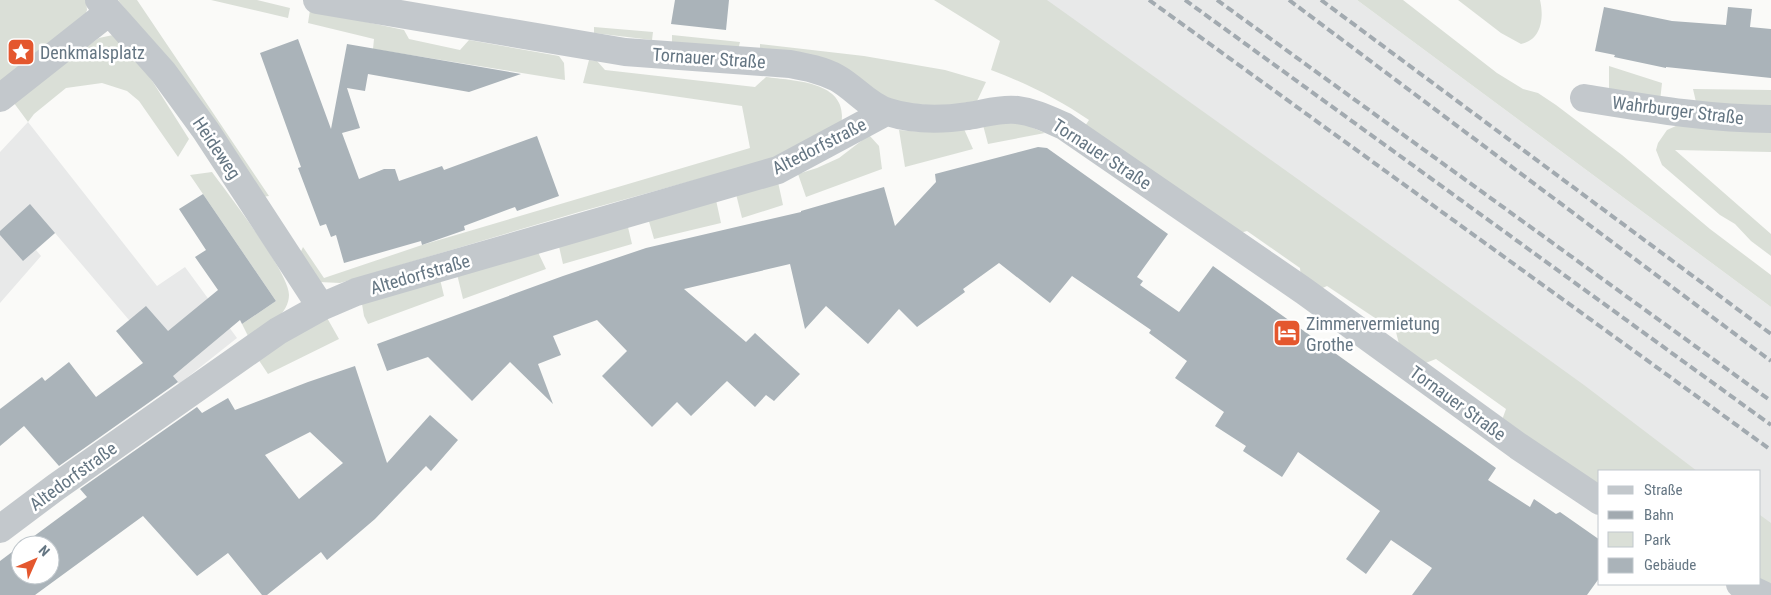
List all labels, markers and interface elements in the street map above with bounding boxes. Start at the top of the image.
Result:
place icon: Denkmalsplatz [6,37,36,67]
place label: Denkmalsplatz [40,42,145,63]
street label: Tornauer Straße [652,44,766,72]
street label: Wahrburger Straße [1611,92,1745,128]
street label: Heideweg [189,113,245,183]
street label: Altedorfstraße [768,113,870,179]
street label: Tornauer Straße [1049,114,1155,194]
street label: Altedorfstraße [368,250,472,298]
place label: Zimmervermietung Grothe [1306,313,1440,355]
hotel icon: Zimmervermietung Grothe [1272,318,1302,348]
street label: Tornauer Straße [1406,361,1510,445]
street label: Altedorfstraße [25,437,121,515]
legend [1598,470,1761,585]
text: Straße [1644,481,1683,499]
text: Bahn [1644,506,1674,524]
text: Park [1644,531,1671,549]
north arrow [10,535,60,585]
text: N [36,542,53,559]
text: Gebäude [1644,556,1696,574]

